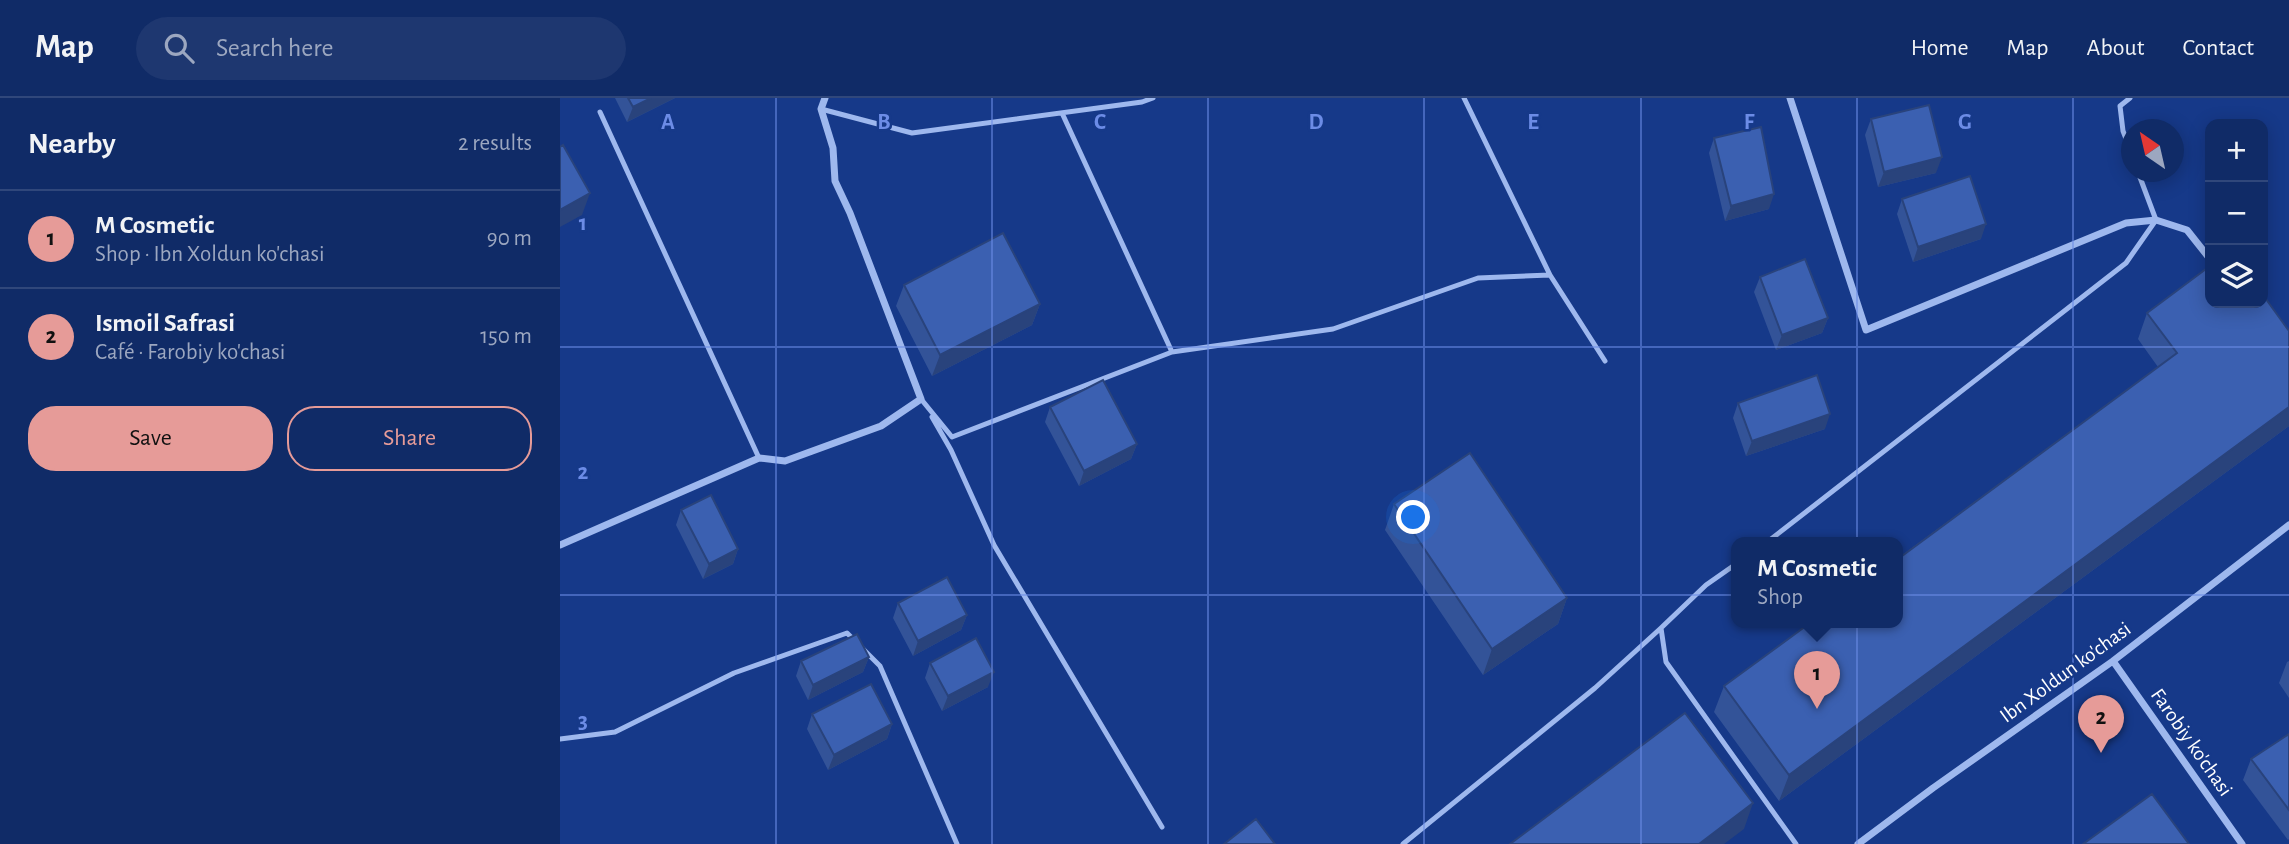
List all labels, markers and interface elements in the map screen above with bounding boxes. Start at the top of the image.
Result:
search box [136,17,626,80]
icon: search [160,29,198,67]
text: Map [35,31,94,64]
text: Search here [216,35,334,61]
text: Home [1911,36,1969,60]
text: Map [2007,36,2049,60]
text: About [2087,36,2144,60]
text: Contact [2182,36,2254,60]
text: A [661,111,675,134]
text: B [877,111,891,134]
text: C [1094,111,1106,134]
text: D [1308,111,1324,134]
text: E [1527,111,1539,134]
text: F [1744,111,1755,134]
text: G [1958,111,1972,134]
north arrow [2121,119,2184,182]
map controls [2205,119,2268,308]
button: + [2205,119,2268,182]
text: Nearby [28,129,116,159]
text: 2 results [458,132,532,155]
button: − [2205,182,2268,245]
text: M Cosmetic [95,212,214,238]
text: 1 [579,212,587,235]
text: 1 [47,227,55,250]
text: 90 m [487,227,532,250]
text: Shop · Ibn Xoldun ko'chasi [95,243,325,266]
button: layers [2205,245,2268,308]
text: Ismoil Safrasi [95,310,235,336]
text: 2 [46,325,56,348]
text: 150 m [480,325,532,348]
text: Café · Farobiy ko'chasi [95,341,285,364]
button: Save [28,406,273,471]
button: Share [287,406,532,471]
text: 2 [578,461,589,484]
your location [1396,500,1430,534]
popup [1731,537,1903,628]
text: M Cosmetic [1757,555,1877,581]
text: Shop [1757,586,1803,609]
street label: Ibn Xoldun ko'chasi [1996,618,2135,727]
pin: 1 [1794,651,1840,709]
street label: Farobiy ko'chasi [2147,685,2236,800]
pin: 2 [2078,695,2124,753]
text: 3 [578,710,588,733]

